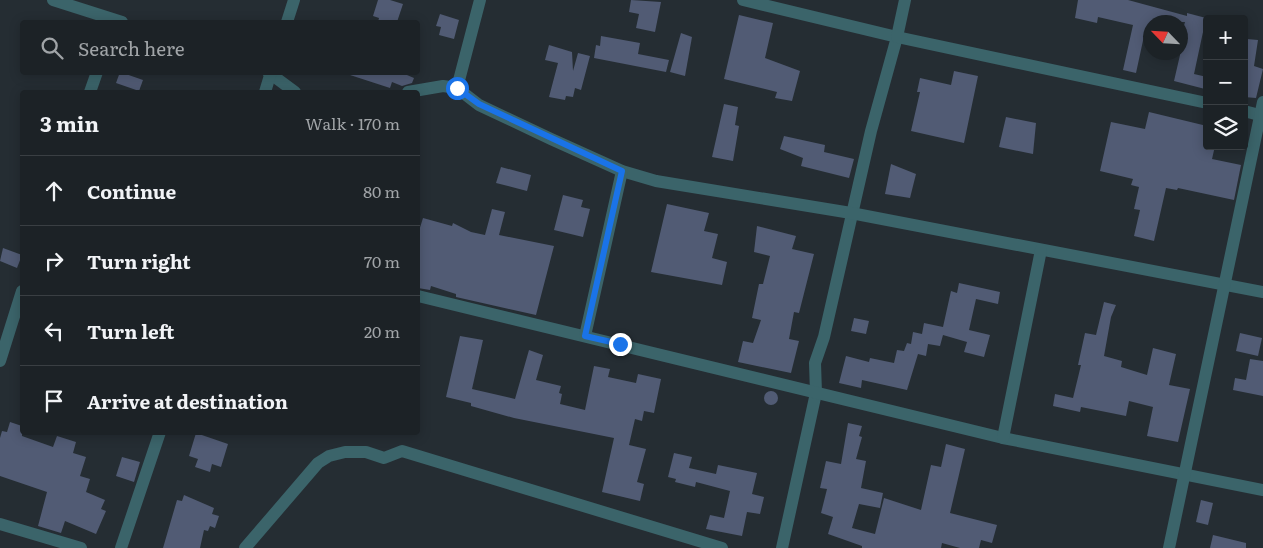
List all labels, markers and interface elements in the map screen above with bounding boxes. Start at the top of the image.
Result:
north arrow [1143,15,1188,60]
map controls [1203,15,1248,150]
button: + [1203,15,1248,60]
search box [20,20,420,75]
icon: search [38,34,66,62]
text: Search here [78,34,185,62]
button: − [1203,60,1248,105]
route start [446,77,469,100]
button: layers [1203,105,1248,150]
text: 3 min [40,107,99,138]
text: Walk · 170 m [305,111,400,135]
icon: ahead [40,177,68,205]
text: Continue [87,177,176,205]
text: 80 m [363,179,400,203]
icon: right [40,247,68,275]
text: Turn right [87,247,191,275]
text: 70 m [364,249,400,273]
icon: left [40,317,68,345]
text: Turn left [87,317,174,345]
text: 20 m [364,319,400,343]
route end [609,333,632,356]
icon: arrive [40,387,68,415]
text: Arrive at destination [87,387,288,415]

